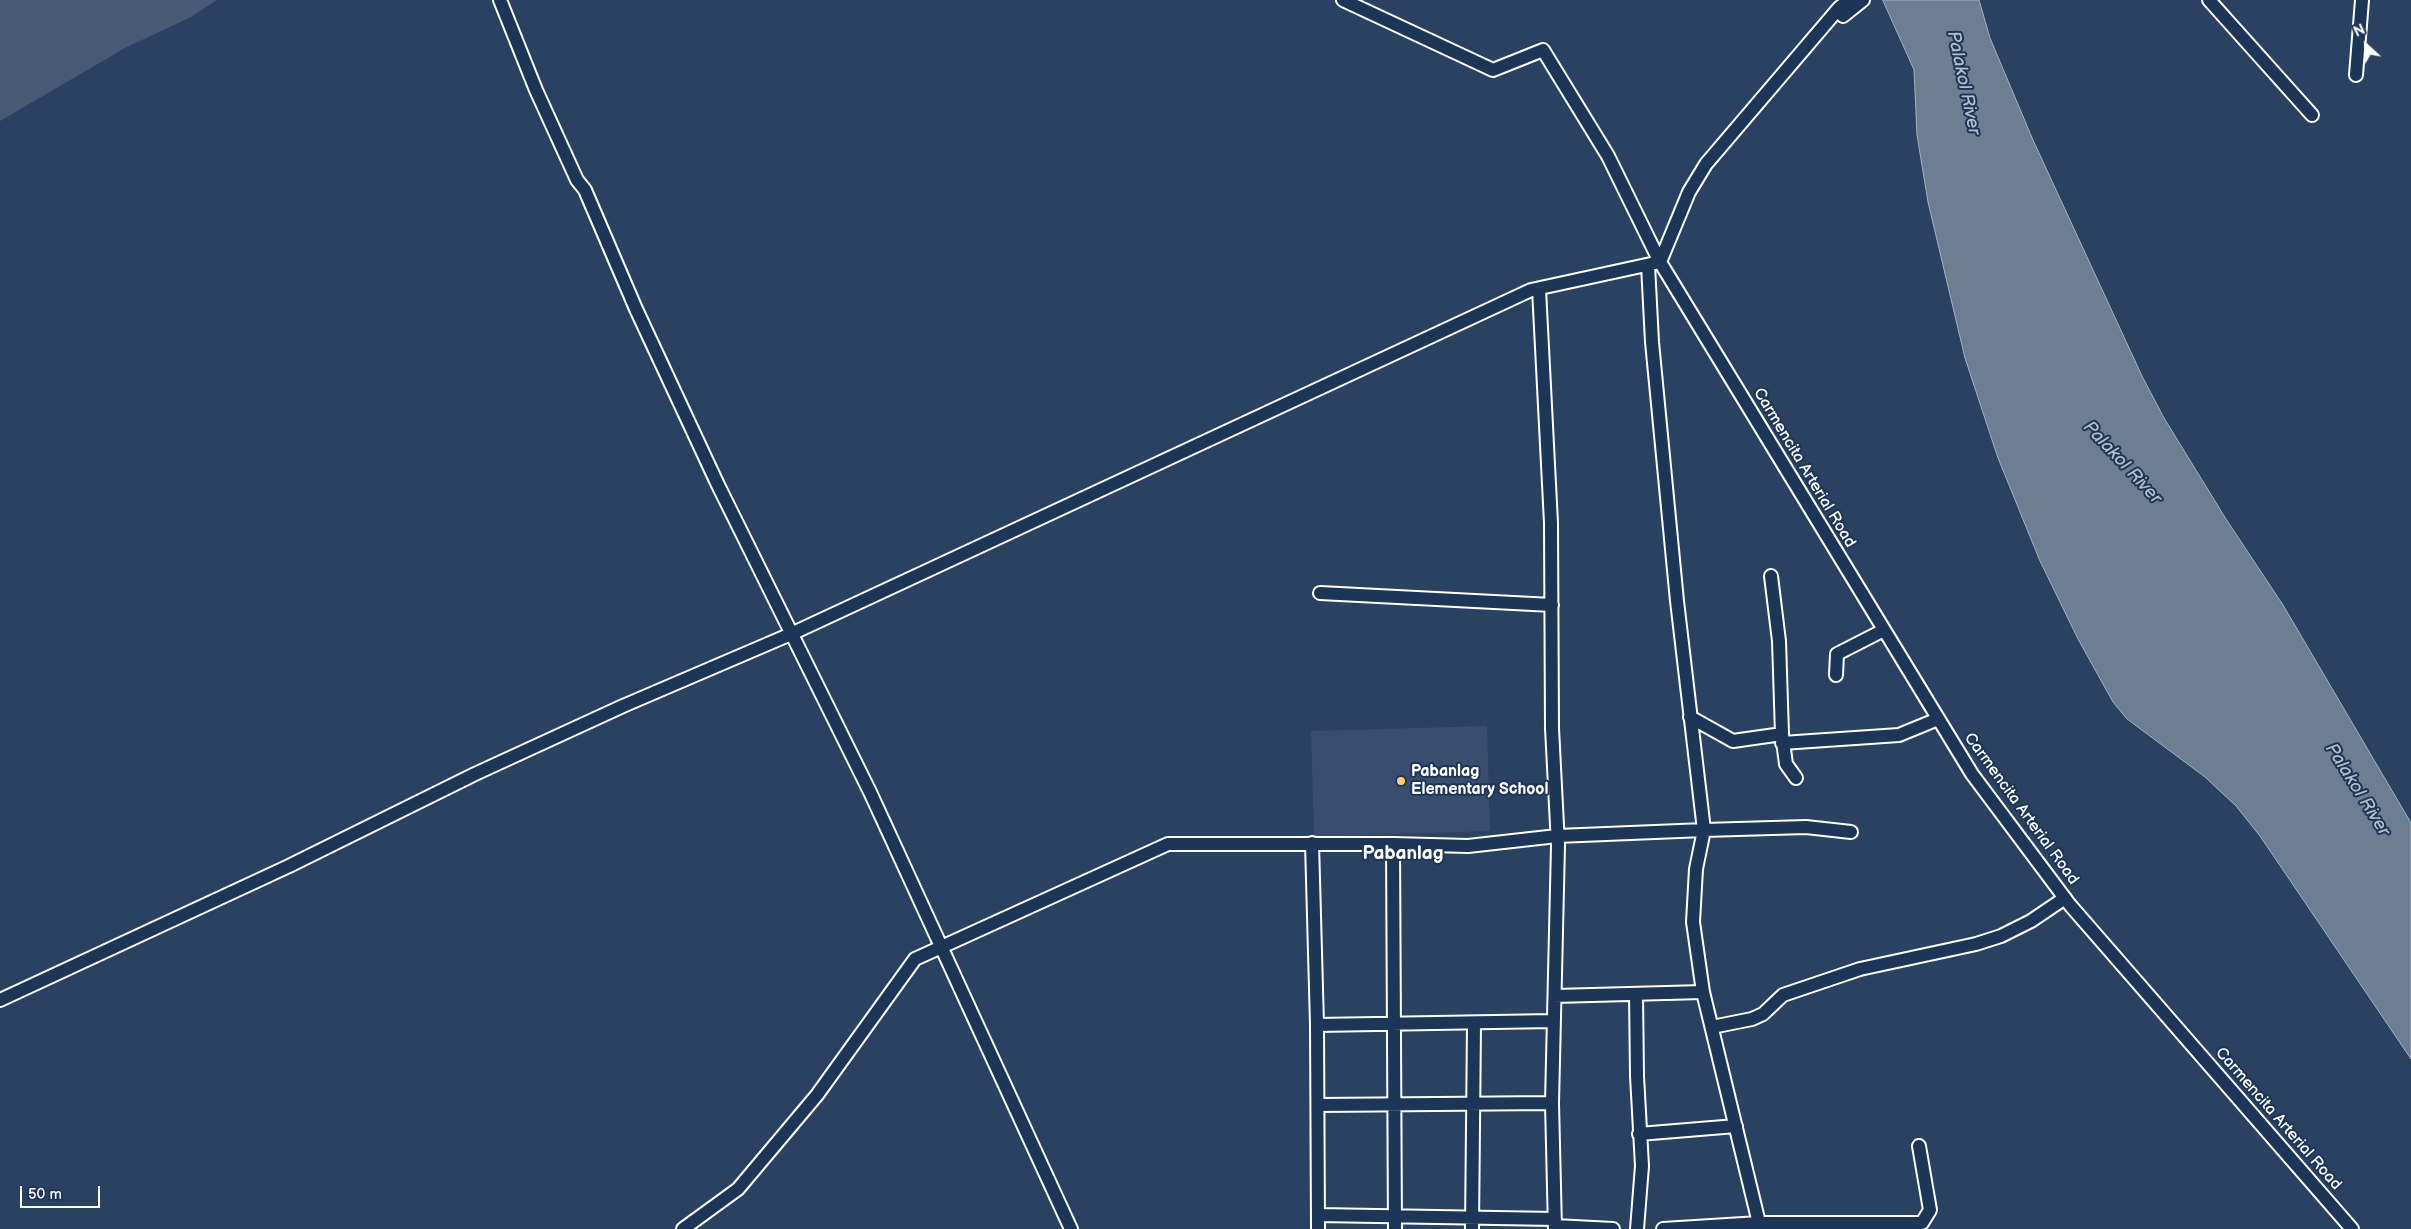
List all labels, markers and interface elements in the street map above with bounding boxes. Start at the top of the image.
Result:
north arrow [2341,20,2391,70]
text: N [2351,21,2368,41]
water label: Palakol River [1941,29,1985,137]
street label: Carmencita Arterial Road [1749,385,1859,551]
water label: Palakol River [2078,417,2166,509]
street label: Carmencita Arterial Road [1960,729,2082,889]
water label: Palakol River [2320,740,2394,840]
place label: Pabanlag Elementary School [1411,762,1548,800]
marker: Pabanlag Elementary School [1395,775,1407,787]
district label: Pabanlag [1362,843,1444,865]
street label: Carmencita Arterial Road [2211,1044,2345,1194]
scale bar [22,1176,102,1208]
text: 50 m [28,1185,62,1204]

